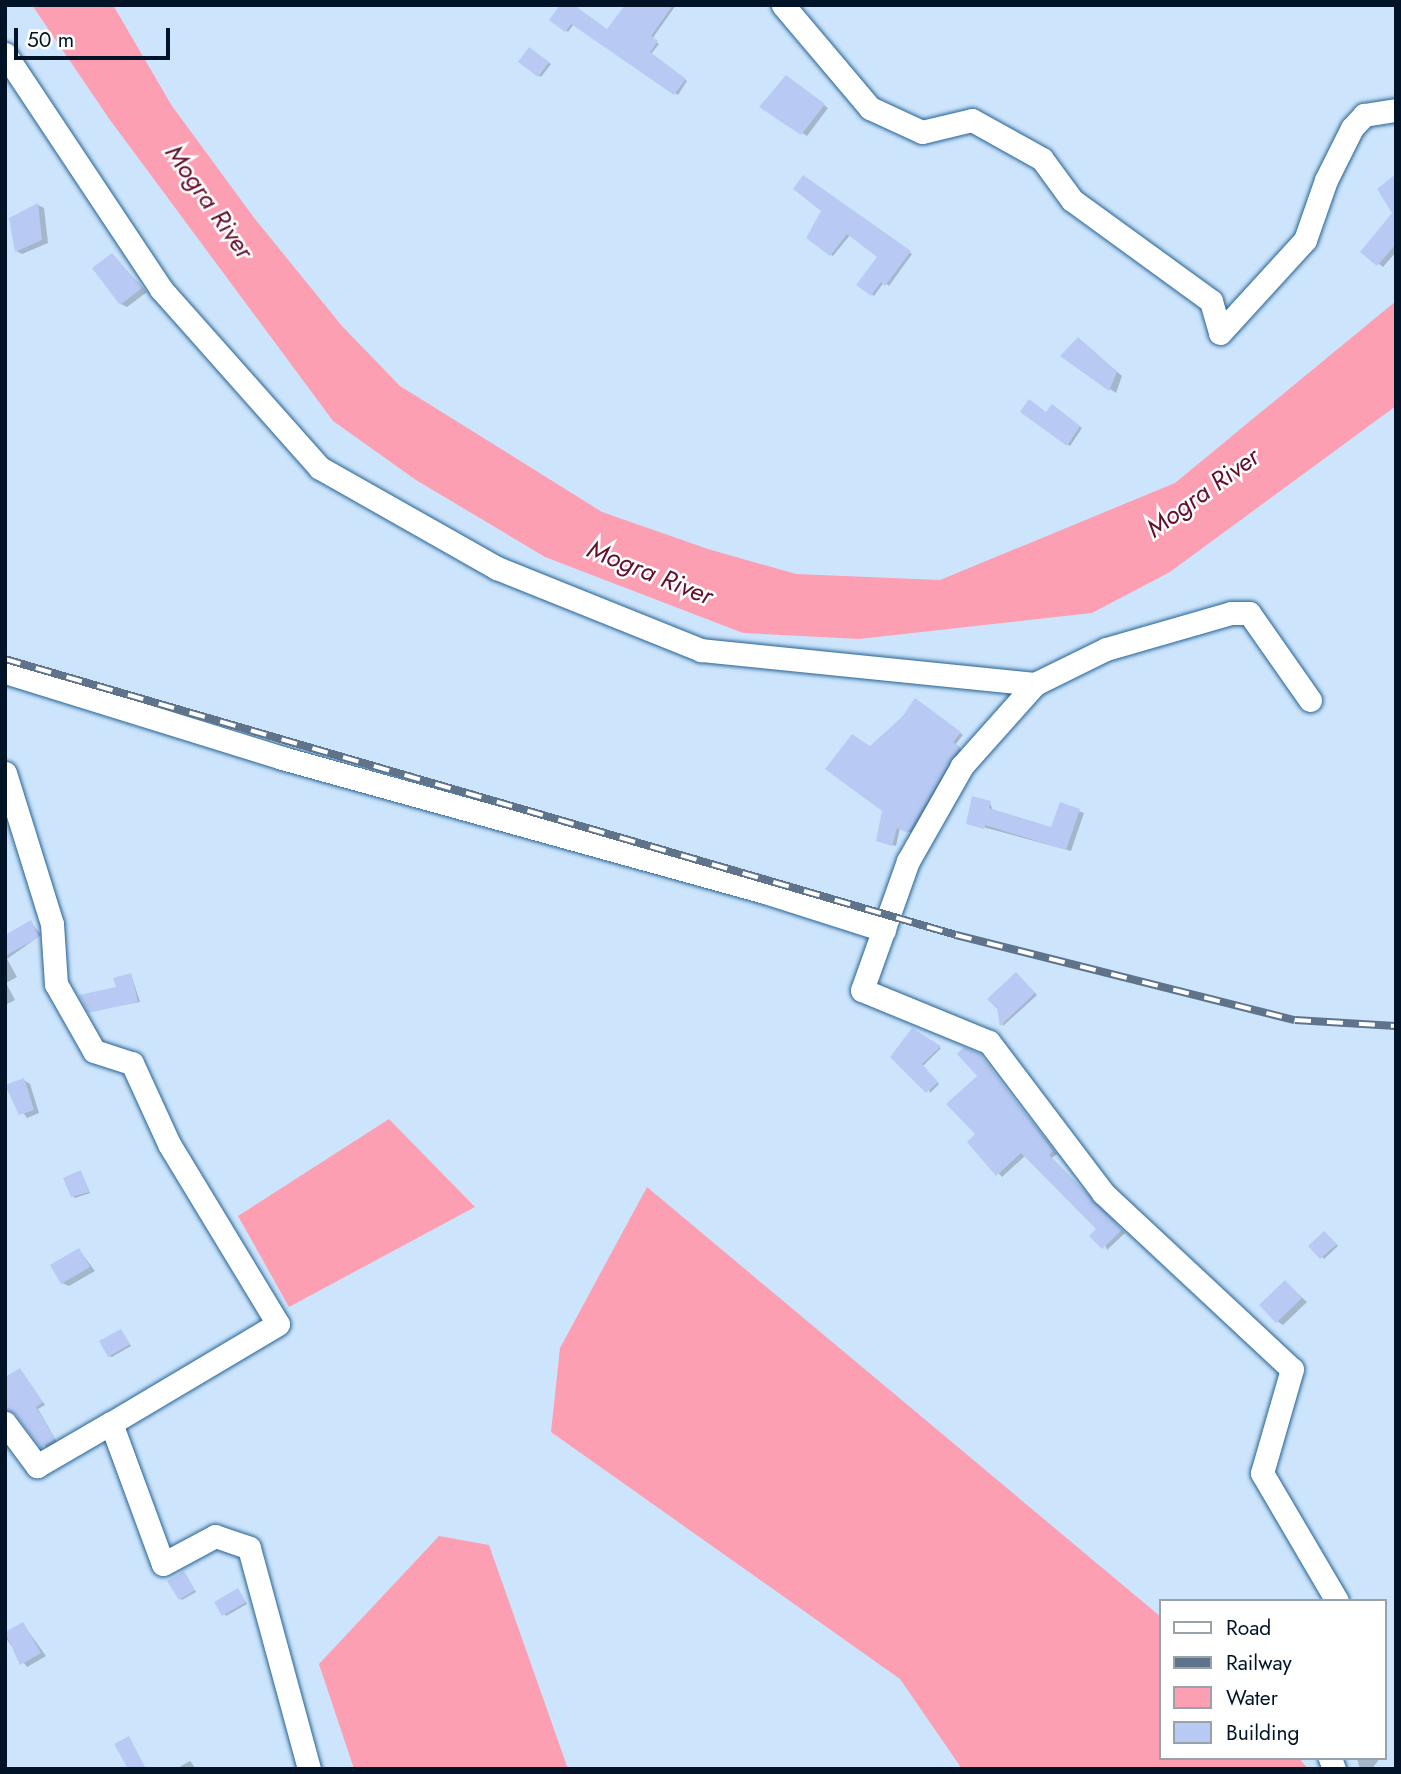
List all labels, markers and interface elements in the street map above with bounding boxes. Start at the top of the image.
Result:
scale bar [18,14,173,58]
text: 50 m [27,25,74,55]
water label: Mogra River [158,139,260,265]
water label: Mogra River [1140,441,1266,545]
water label: Mogra River [583,534,717,612]
legend [1160,1599,1387,1760]
text: Road [1226,1613,1271,1643]
text: Railway [1226,1648,1292,1678]
text: Water [1226,1683,1278,1713]
text: Building [1226,1718,1299,1748]

